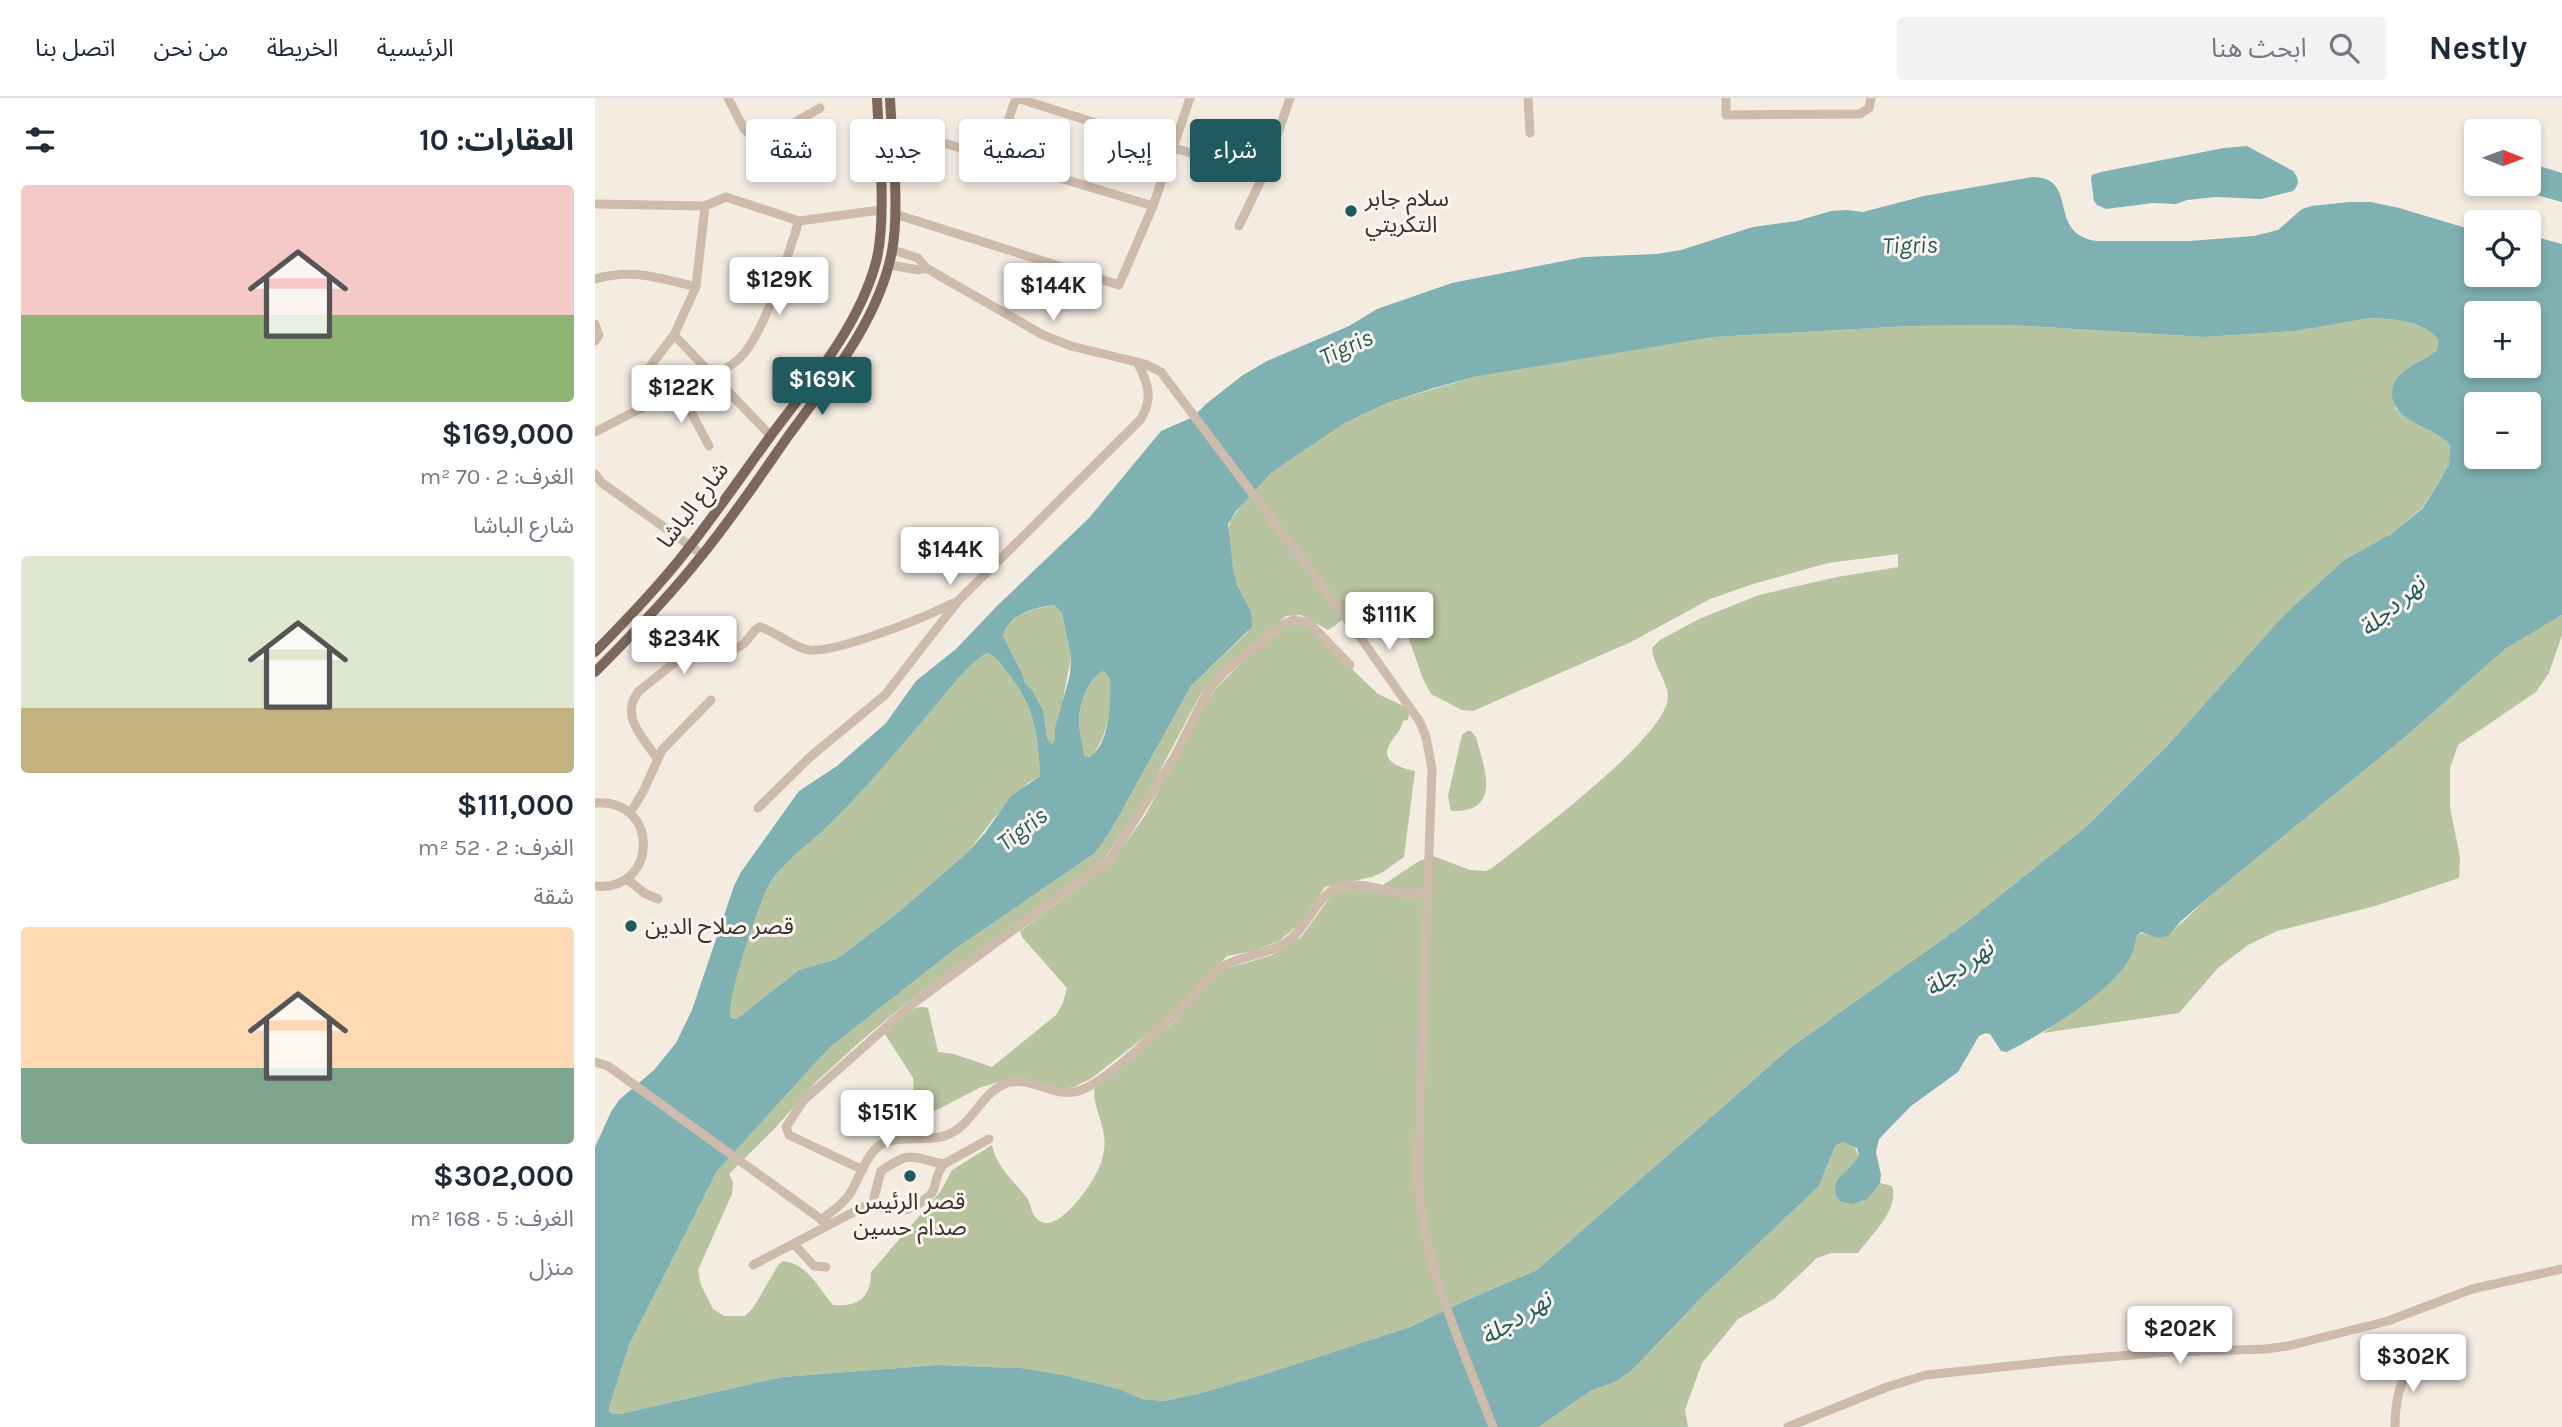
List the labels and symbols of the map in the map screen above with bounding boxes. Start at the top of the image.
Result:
north arrow [2464,119,2541,196]
place label: سلام جابر التكريتي [1364,185,1449,241]
marker: سلام جابر التكريتي [1343,203,1359,219]
water label: Tigris [1882,231,1938,259]
pin: $129K [730,258,828,317]
pin: $144K [1004,264,1102,323]
water label: Tigris [1315,323,1377,371]
pin: $169K [773,358,871,417]
pin: $122K [632,366,730,425]
street label: شارع الباشا [652,457,737,555]
pin: $144K [901,528,999,587]
water label: نهر دجلة [2353,569,2432,642]
pin: $111K [1340,592,1438,652]
pin: $234K [635,616,733,676]
water label: Tigris [991,801,1053,857]
place label: قصر صلاح الدين [645,913,794,943]
marker: قصر صلاح الدين [623,918,639,934]
water label: نهر دجلة [1919,933,2000,1002]
pin: $151K [838,1090,936,1150]
marker: قصر الرئيس صدام حسين [902,1168,918,1184]
place label: قصر الرئيس صدام حسين [853,1188,967,1245]
water label: نهر دجلة [1476,1285,1558,1350]
pin: $202K [2131,1306,2229,1366]
pin: $302K [2364,1334,2462,1394]

